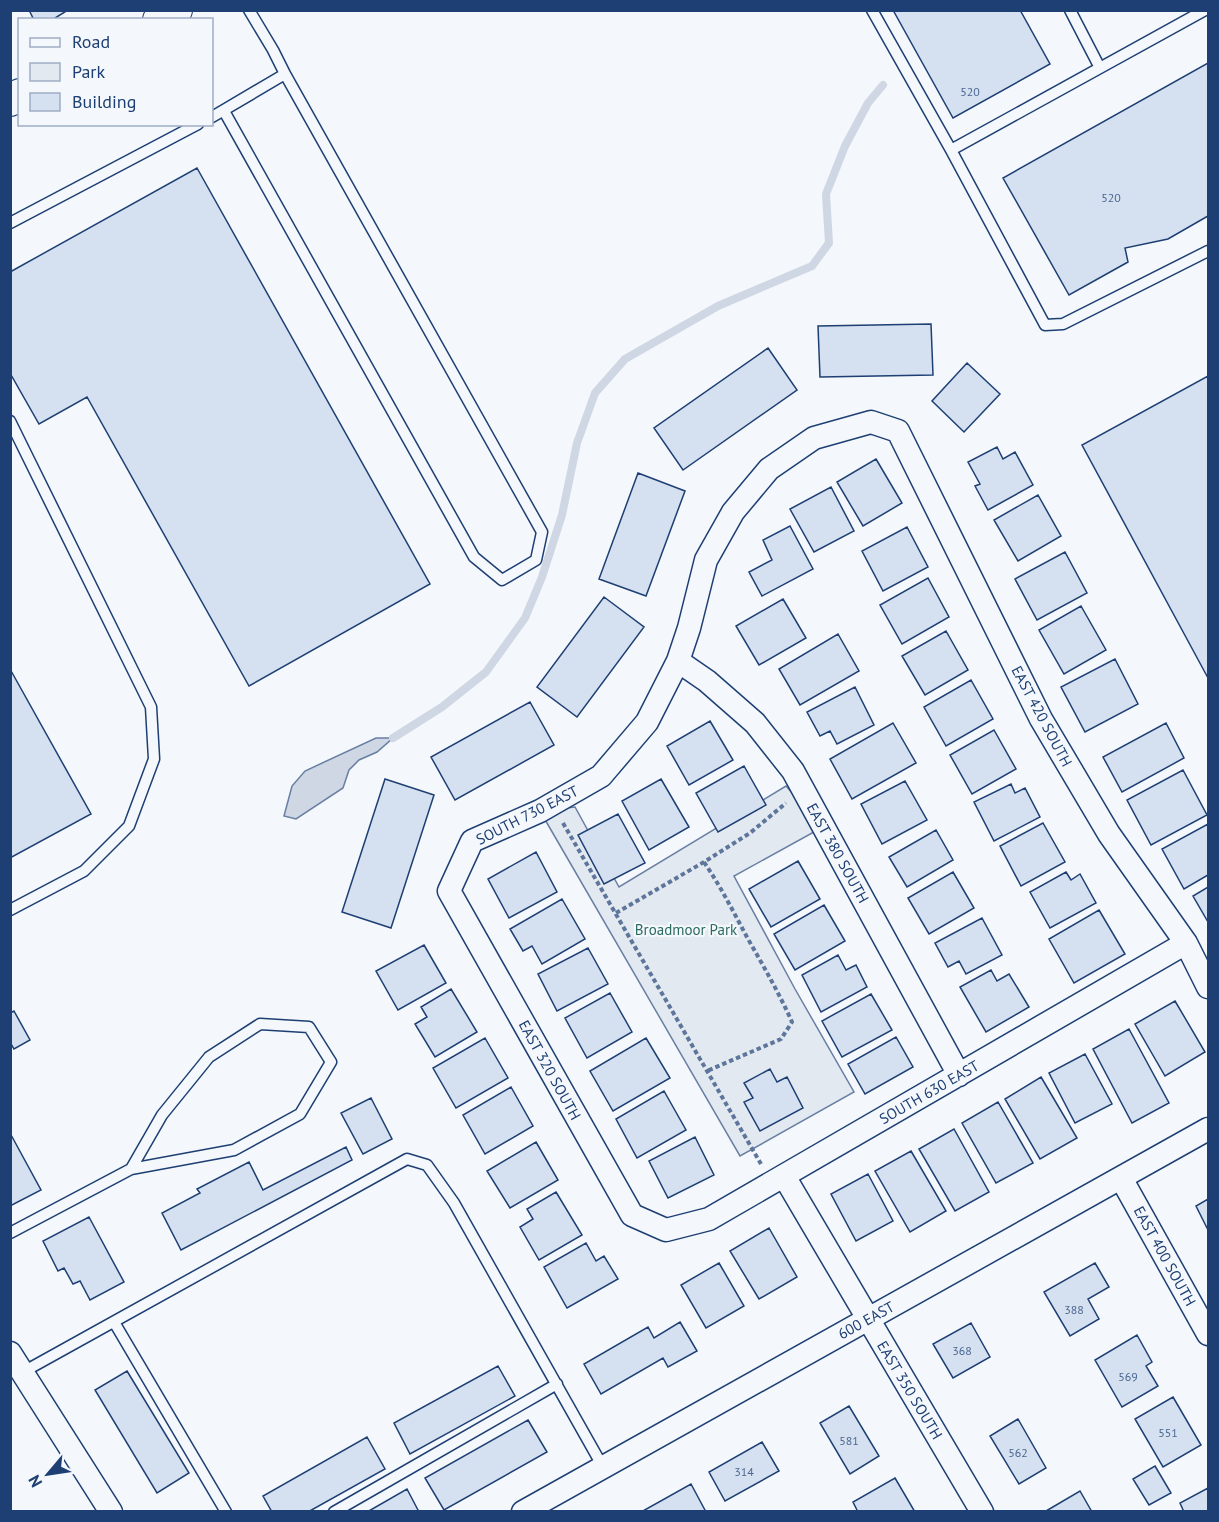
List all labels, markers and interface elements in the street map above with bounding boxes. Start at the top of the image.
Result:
legend [18,18,213,126]
text: Road [72,30,110,53]
text: Park [72,60,105,83]
house number: 520 [960,84,980,99]
text: Building [72,90,136,113]
house number: 520 [1101,190,1121,205]
street label: EAST 420 SOUTH [1007,662,1077,770]
street label: SOUTH 730 EAST [473,781,582,849]
street label: EAST 380 SOUTH [803,800,873,906]
park label: Broadmoor Park [635,920,738,939]
street label: EAST 320 SOUTH [515,1017,585,1123]
street label: SOUTH 630 EAST [876,1055,983,1128]
street label: EAST 400 SOUTH [1130,1203,1200,1309]
street label: 600 EAST [834,1296,898,1343]
house number: 388 [1064,1302,1084,1317]
street label: EAST 350 SOUTH [873,1337,947,1443]
house number: 368 [952,1343,972,1358]
house number: 569 [1118,1369,1138,1384]
house number: 551 [1158,1425,1178,1440]
house number: 581 [839,1433,859,1448]
north arrow [18,1444,78,1504]
house number: 562 [1008,1445,1028,1460]
house number: 314 [734,1464,754,1479]
text: N [24,1472,46,1491]

